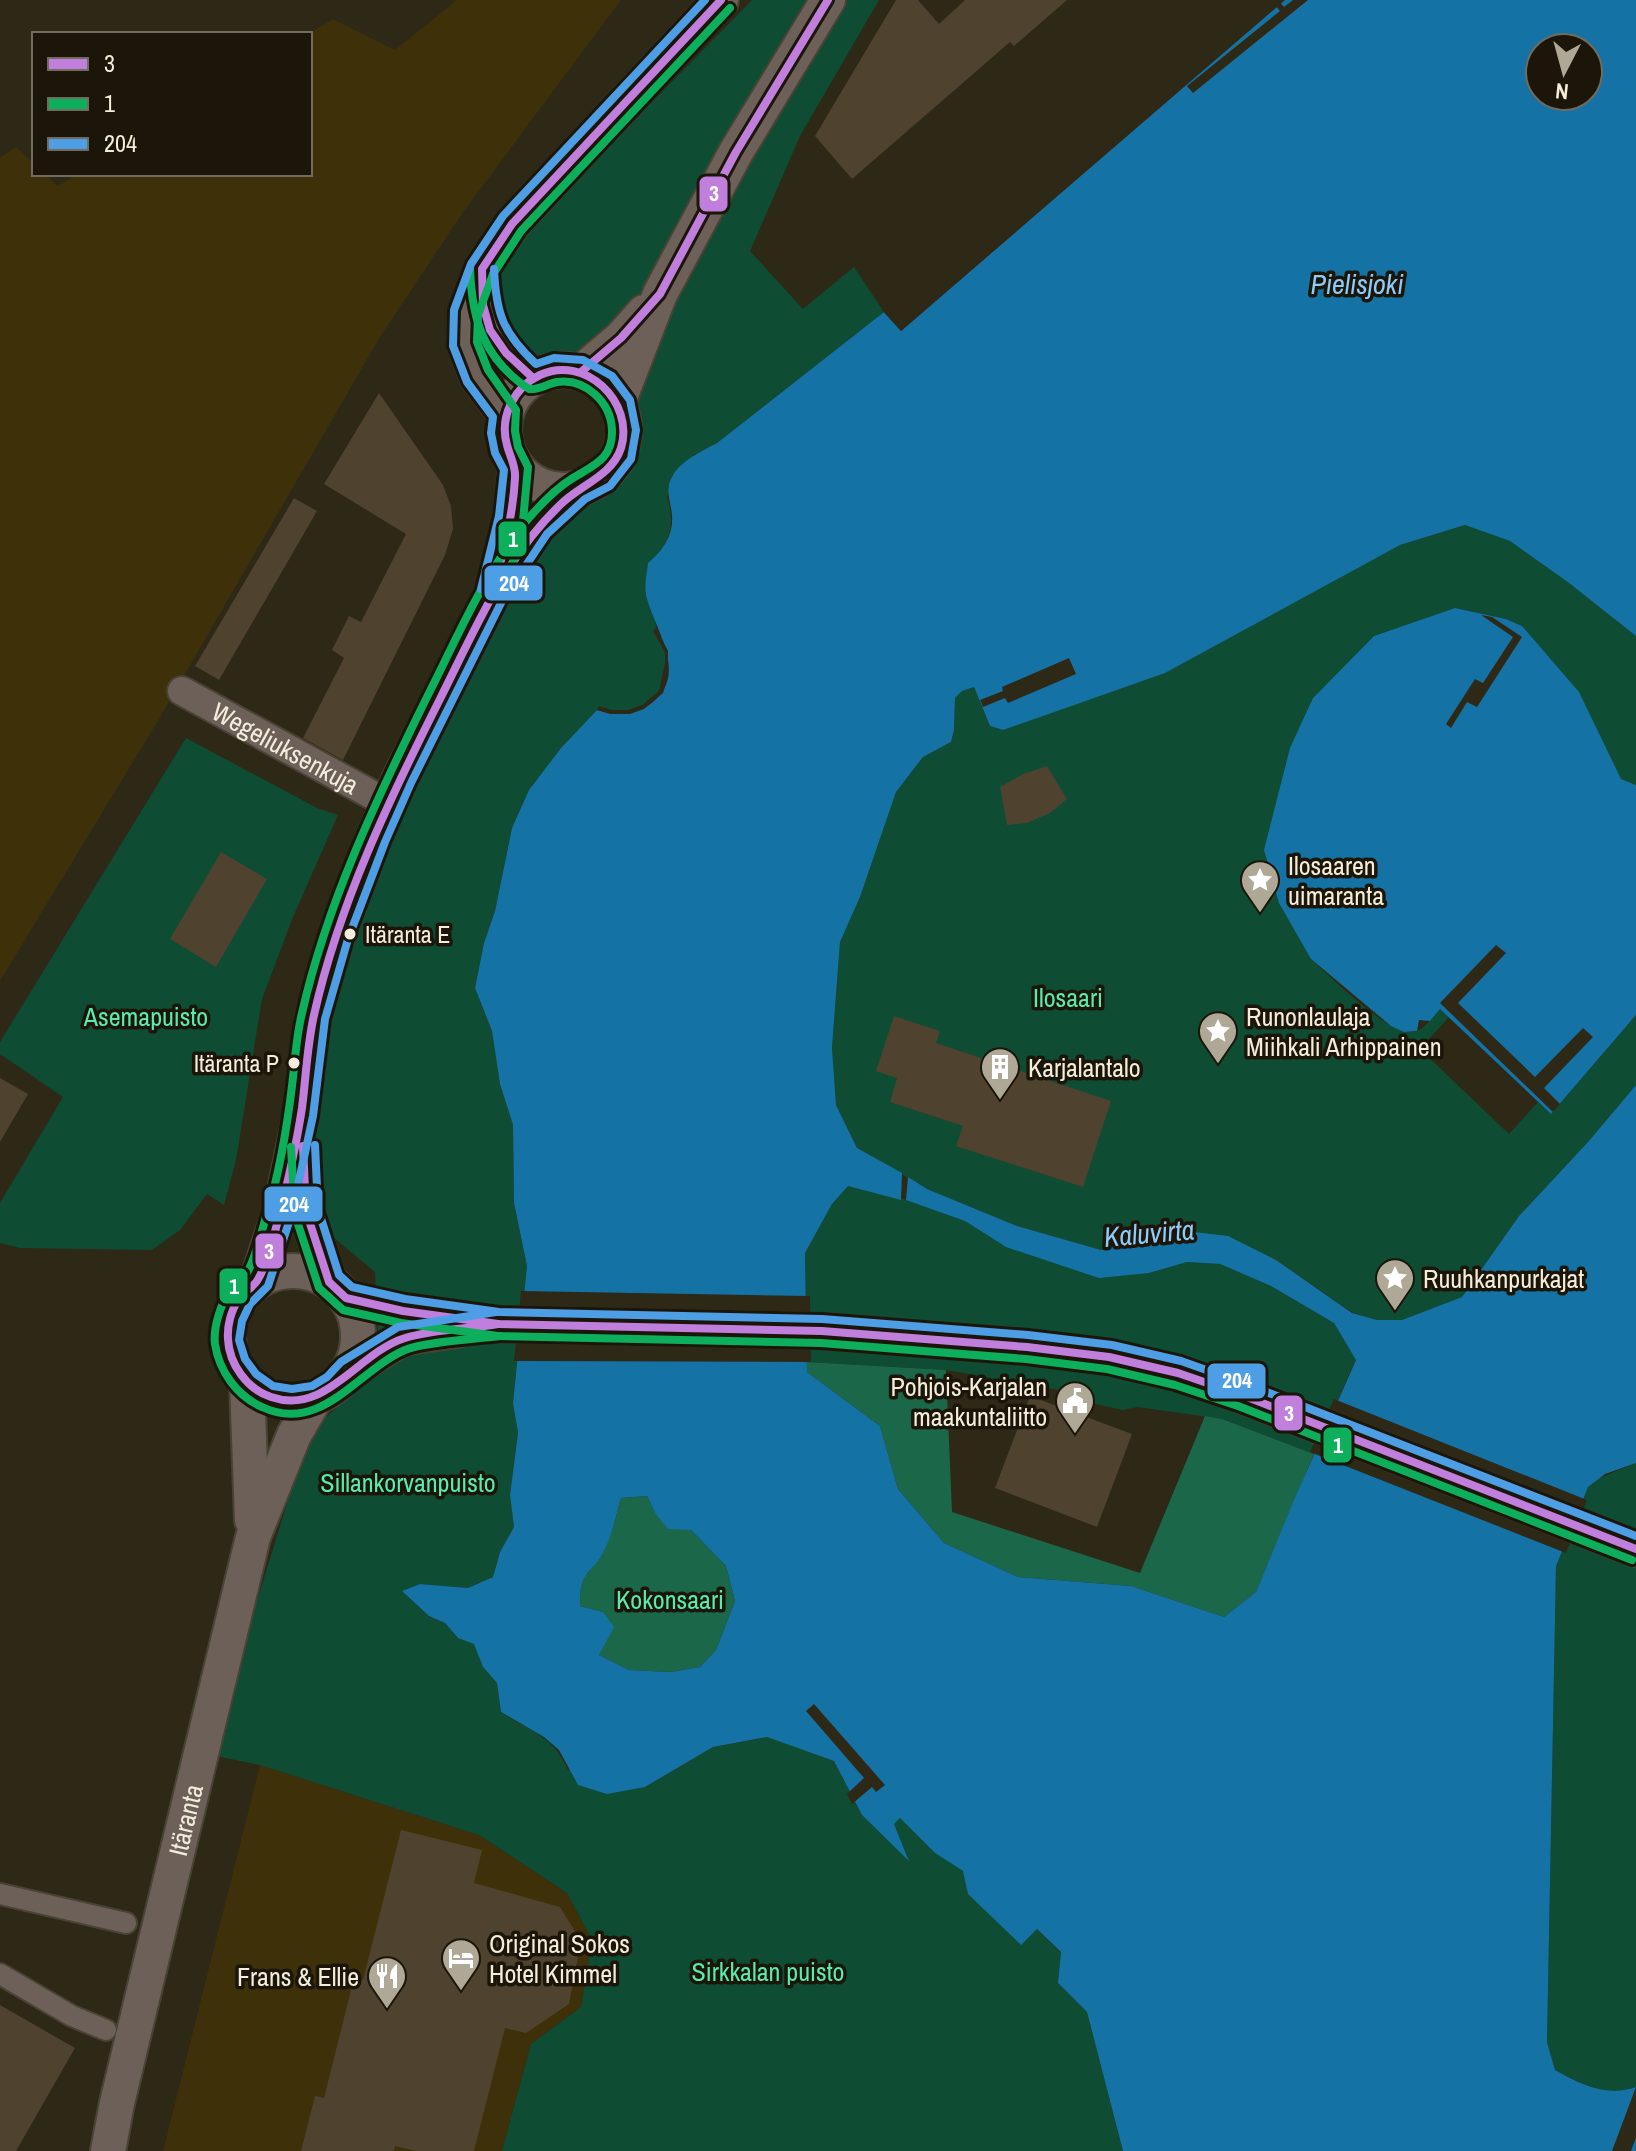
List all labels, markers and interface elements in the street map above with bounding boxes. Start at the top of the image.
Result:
legend [32,32,312,176]
north arrow [1524,32,1604,112]
text: 3 [104,47,115,79]
text: N [1554,76,1570,107]
text: 1 [104,87,115,119]
text: 204 [104,127,137,159]
line badge: 3 [698,175,729,213]
text: 3 [709,178,719,208]
water label: Pielisjoki [1310,265,1404,303]
line badge: 1 [497,520,528,558]
text: 1 [508,524,519,554]
line badge: 204 [483,564,544,602]
text: 204 [499,568,529,598]
street label: Wegeliuksenkuja [206,693,365,802]
place label: Ilosaaren uimaranta [1288,848,1384,913]
place icon: Ilosaaren uimaranta [1239,859,1281,914]
place label: Itäranta E [365,918,450,950]
marker: Itäranta E [342,926,358,942]
park label: Ilosaari [1033,980,1103,1015]
park label: Asemapuisto [83,999,208,1034]
place label: Runonlaulaja Miihkali Arhippainen [1246,999,1442,1064]
place icon: Runonlaulaja Miihkali Arhippainen [1197,1010,1239,1065]
building icon: Karjalantalo [979,1046,1021,1101]
place label: Itäranta P [194,1047,279,1079]
place label: Karjalantalo [1028,1050,1141,1085]
marker: Itäranta P [286,1055,302,1071]
line badge: 204 [263,1185,324,1223]
text: 204 [279,1189,309,1219]
water label: Kaluvirta [1102,1210,1196,1256]
line badge: 3 [254,1232,285,1270]
text: 3 [264,1236,274,1266]
place icon: Ruuhkanpurkajat [1374,1257,1416,1312]
place label: Ruuhkanpurkajat [1423,1261,1584,1296]
line badge: 1 [218,1267,249,1305]
text: 1 [229,1271,240,1301]
line badge: 204 [1206,1362,1267,1400]
text: 204 [1222,1365,1252,1395]
place label: Pohjois-Karjalan maakuntaliitto [891,1369,1047,1434]
public building icon: Pohjois-Karjalan maakuntaliitto [1054,1380,1096,1435]
line badge: 3 [1273,1394,1304,1432]
text: 3 [1284,1398,1294,1428]
line badge: 1 [1322,1426,1353,1464]
text: 1 [1333,1430,1344,1460]
park label: Sillankorvanpuisto [320,1465,496,1500]
park label: Kokonsaari [616,1582,724,1617]
street label: Itäranta [160,1780,211,1859]
place label: Original Sokos Hotel Kimmel [489,1926,630,1991]
hotel icon: Original Sokos Hotel Kimmel [440,1937,482,1992]
park label: Sirkkalan puisto [692,1954,844,1989]
restaurant icon: Frans & Ellie [366,1955,408,2010]
place label: Frans & Ellie [237,1959,359,1994]

